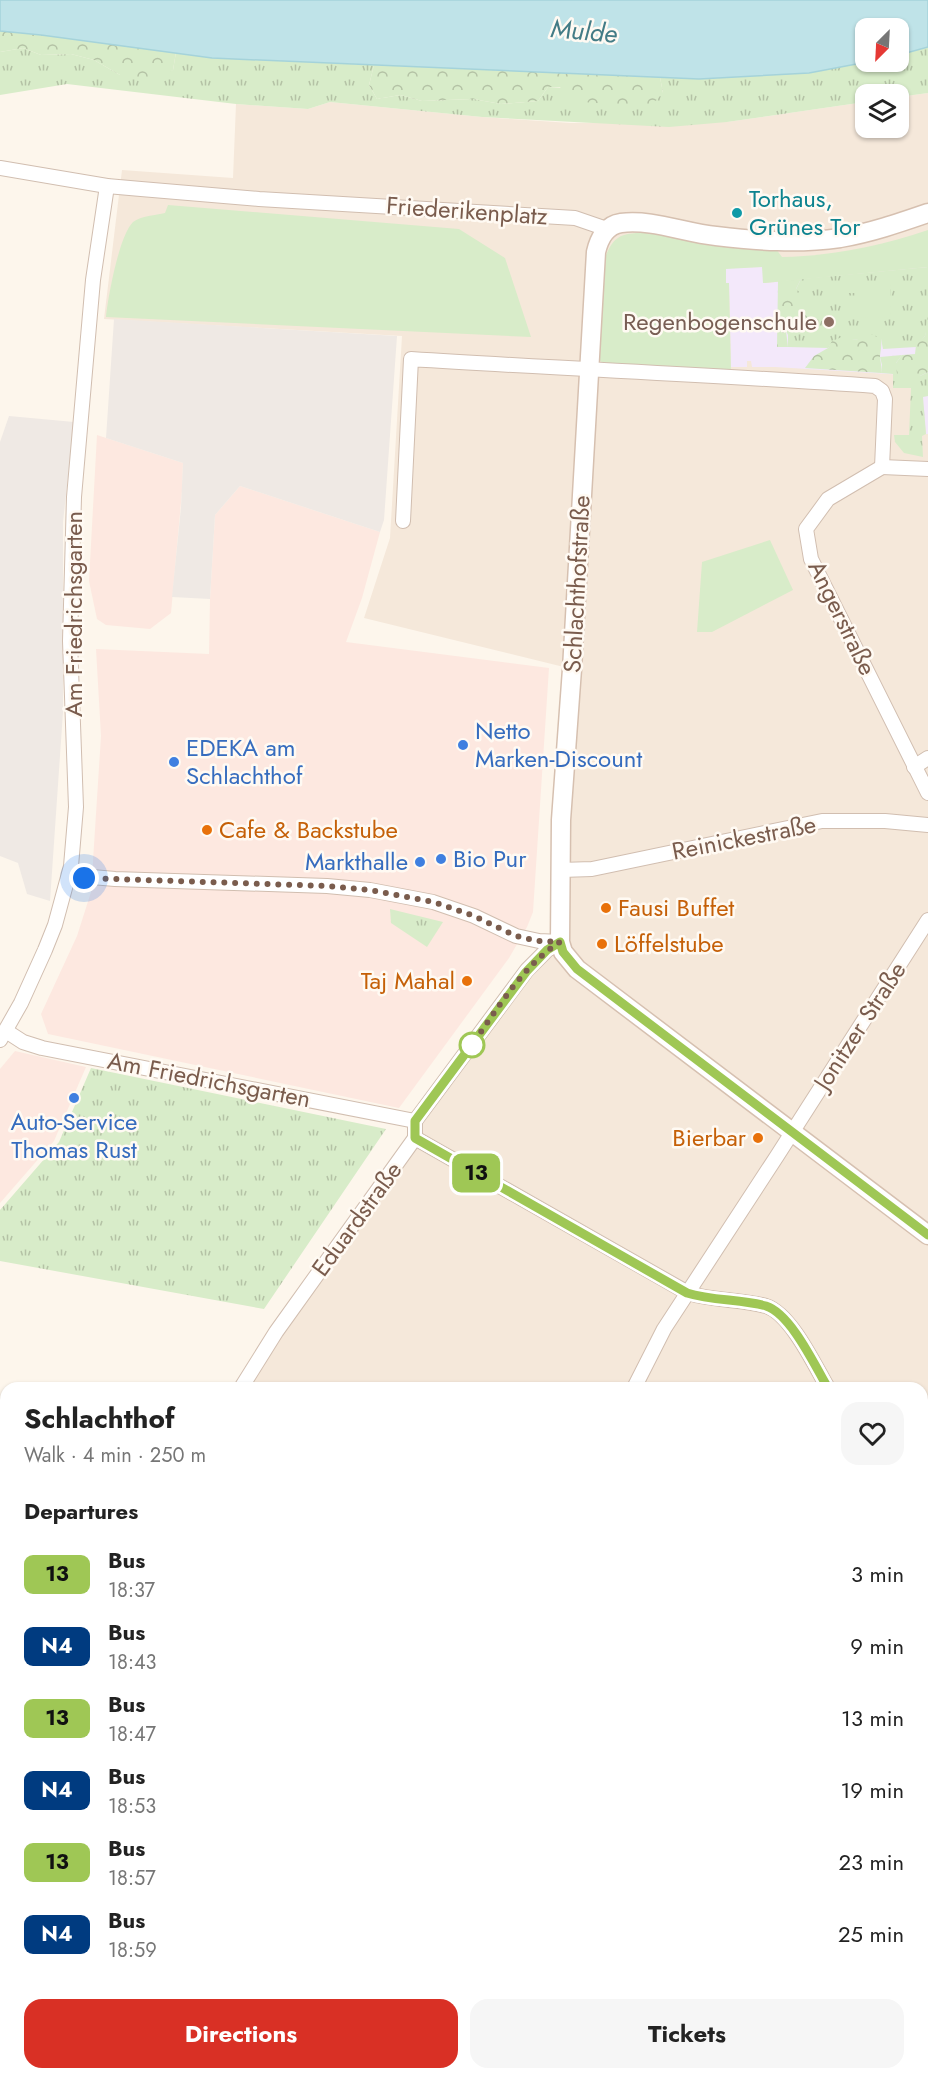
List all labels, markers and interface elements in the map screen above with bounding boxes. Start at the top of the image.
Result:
water label: Mulde [549,9,619,53]
north arrow [855,18,909,72]
map controls [855,18,909,138]
button: layers [855,84,909,138]
place label: Torhaus, Grünes Tor [749,181,861,244]
street label: Friederikenplatz [385,187,549,234]
marker: Torhaus, Grünes Tor [730,206,744,220]
place label: Regenbogenschule [623,304,817,339]
marker: Regenbogenschule [822,315,836,329]
street label: Schlachthofstraße [554,494,599,674]
street label: Am Friedrichsgarten [56,511,91,717]
street label: Angerstraße [800,554,885,681]
place label: Netto Marken-Discount [475,713,642,776]
place label: EDEKA am Schlachthof [186,730,304,793]
marker: Netto Marken-Discount [456,738,470,752]
marker: EDEKA am Schlachthof [167,755,181,769]
street label: Reinickestraße [669,806,819,869]
place label: Cafe & Backstube [219,812,398,847]
marker: Cafe & Backstube [200,823,214,837]
place label: Bio Pur [453,841,527,876]
place label: Markthalle [305,844,408,879]
marker: Bio Pur [434,852,448,866]
marker: Markthalle [413,855,427,869]
your location [69,863,99,893]
place label: Fausi Buffet [618,890,735,925]
marker: Fausi Buffet [599,901,613,915]
place label: Löffelstube [614,926,724,961]
marker: Löffelstube [595,937,609,951]
street label: Jonitzer Straße [803,955,914,1099]
place label: Taj Mahal [361,963,455,998]
marker: Taj Mahal [460,974,474,988]
unlabelled marker [459,1032,485,1058]
street label: Am Friedrichsgarten [105,1043,314,1116]
marker: Auto-Service Thomas Rust [67,1091,81,1105]
place label: Auto-Service Thomas Rust [11,1104,137,1167]
place label: Bierbar [672,1120,747,1155]
marker: Bierbar [751,1131,765,1145]
street label: Eduardstraße [303,1154,410,1283]
line badge: 13 [449,1154,503,1192]
text: 13 [464,1158,488,1188]
text: Schlachthof [24,1398,175,1439]
button: heart [841,1402,904,1465]
text: Walk · 4 min · 250 m [24,1441,206,1470]
text: Departures [24,1495,138,1527]
text: Bus [108,1544,145,1576]
text: 3 min [851,1558,904,1590]
text: 13 [45,1559,69,1589]
text: 18:37 [108,1576,155,1605]
text: Bus [108,1616,145,1648]
text: 9 min [850,1630,904,1662]
text: N4 [41,1631,73,1661]
text: 18:43 [108,1648,157,1677]
text: Bus [108,1688,145,1720]
text: 13 min [841,1702,904,1734]
text: 13 [45,1703,69,1733]
text: 18:47 [108,1720,156,1749]
text: Bus [108,1760,145,1792]
text: 19 min [840,1774,904,1806]
text: N4 [41,1775,73,1805]
text: 18:53 [108,1792,156,1821]
text: Bus [108,1832,145,1864]
text: 23 min [838,1846,904,1878]
text: 13 [45,1847,69,1877]
text: 18:57 [108,1864,156,1893]
text: Bus [108,1904,145,1936]
text: 25 min [838,1918,904,1950]
text: N4 [41,1919,73,1949]
text: 18:59 [108,1936,157,1965]
button: Directions [24,1999,458,2068]
button: Tickets [470,1999,904,2068]

